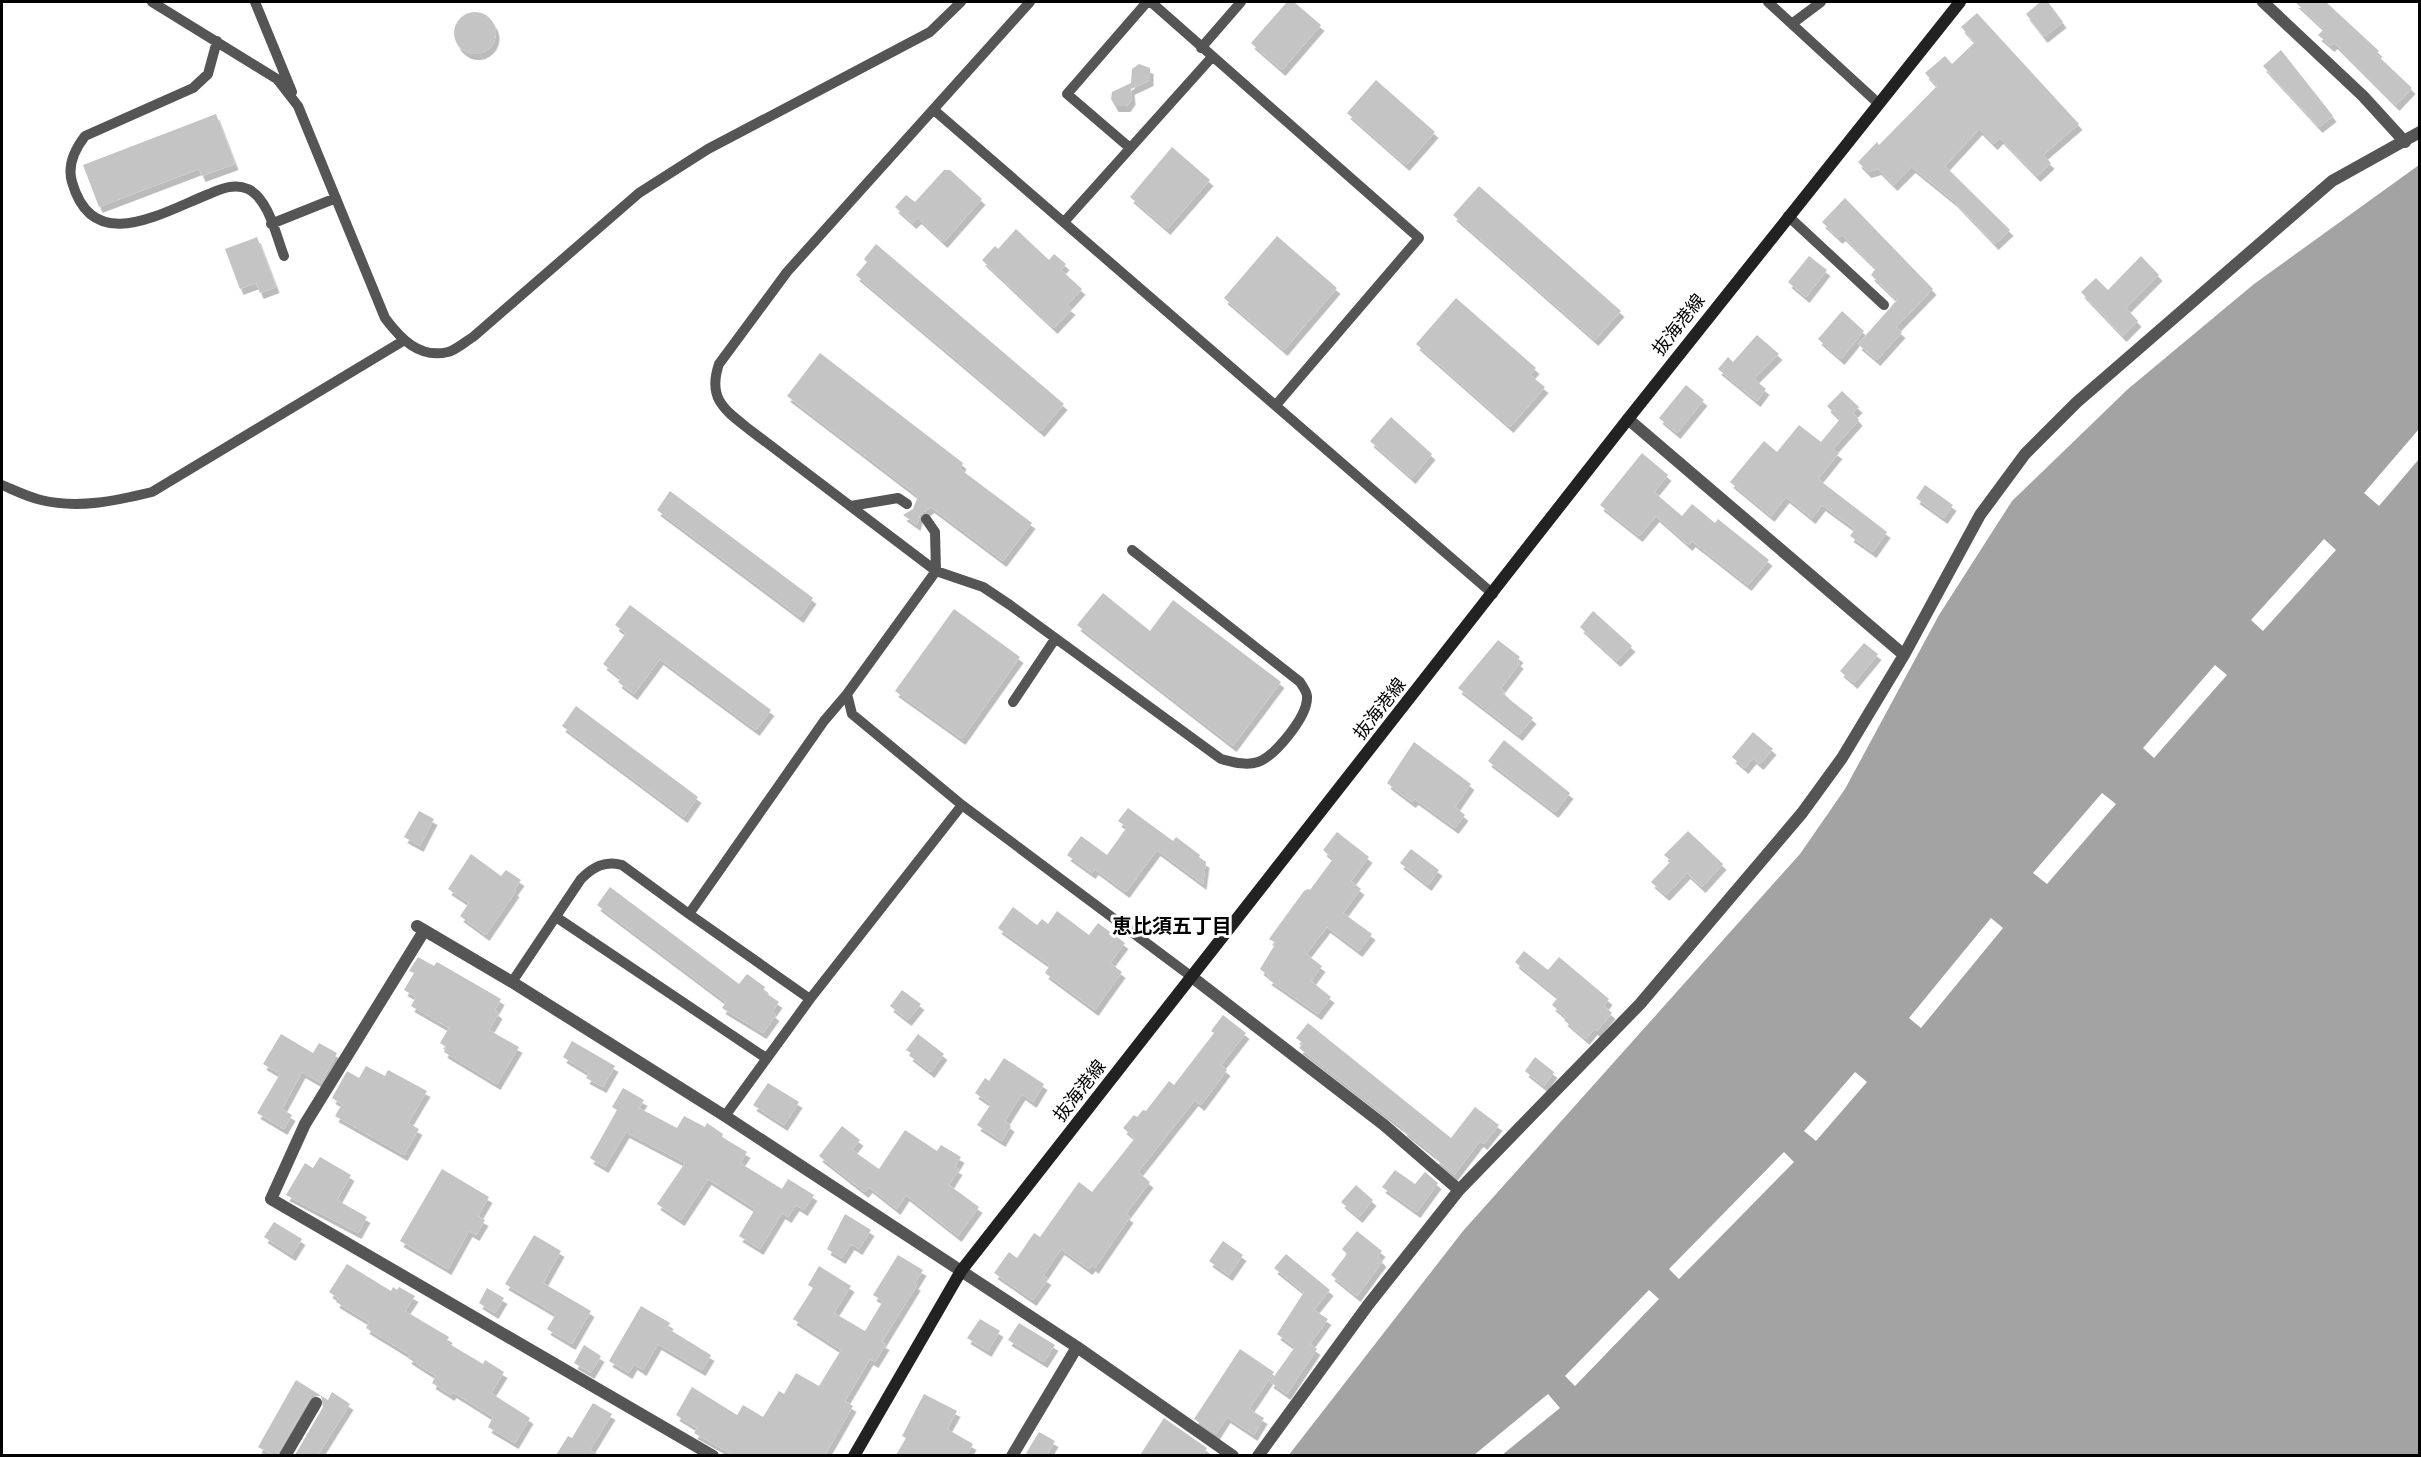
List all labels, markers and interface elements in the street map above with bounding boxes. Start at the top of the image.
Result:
street label: 抜海港線 [1649,290,1709,360]
street label: 抜海港線 [1350,674,1410,744]
district label: 恵比須五丁目 [1112,915,1232,939]
street label: 抜海港線 [1050,1056,1110,1126]

